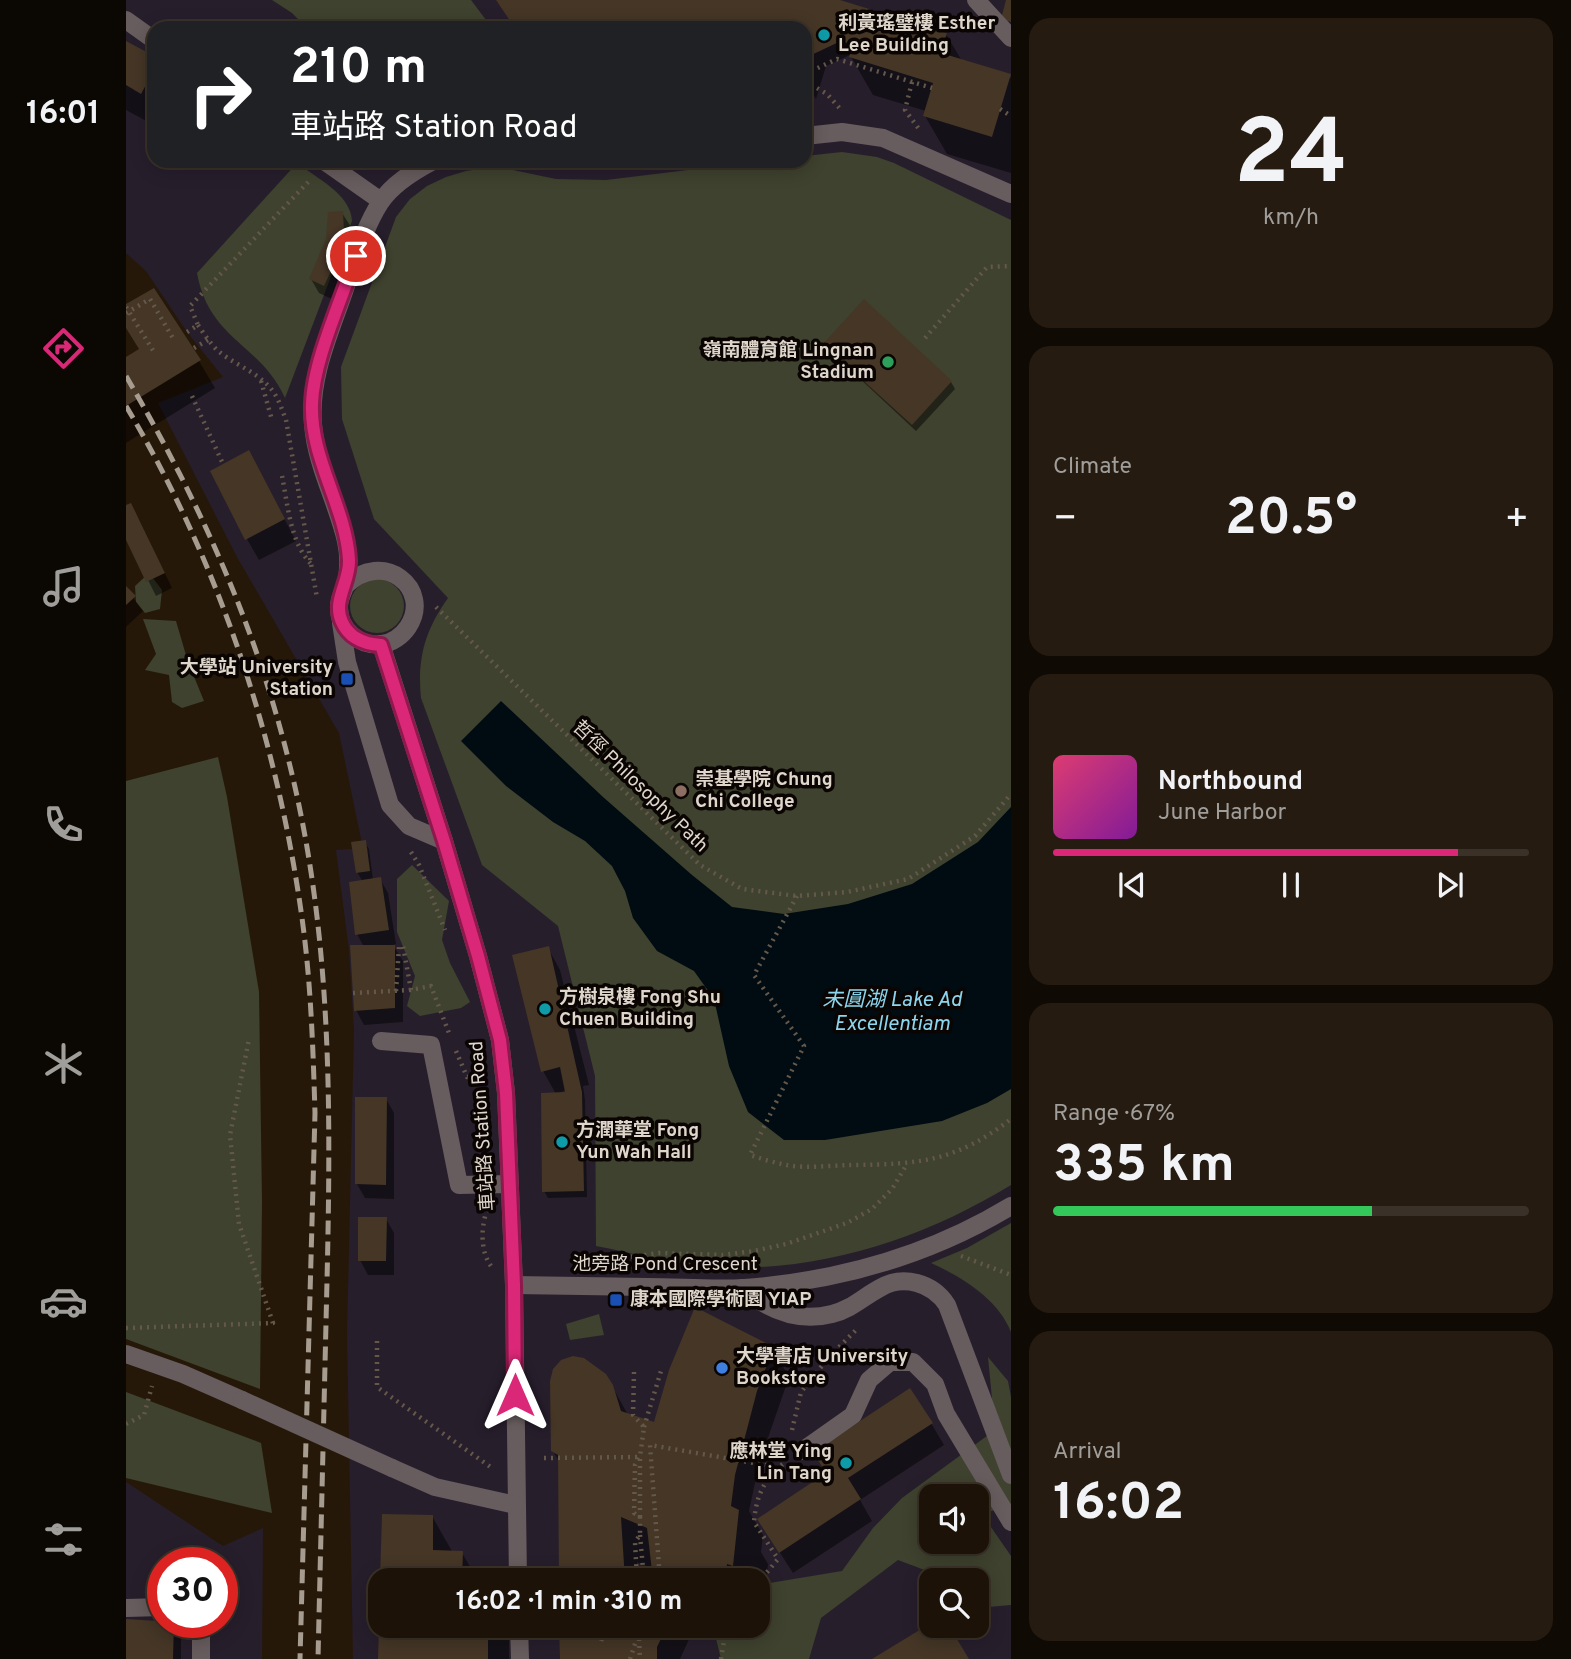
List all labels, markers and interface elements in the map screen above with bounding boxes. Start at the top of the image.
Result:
place label: 利黃瑤璧樓 Esther Lee Building [838,12,995,58]
marker: 利黃瑤璧樓 Esther Lee Building [816,27,832,43]
text: 210 m [290,39,427,101]
icon: right [175,49,266,140]
text: 16:01 [26,95,100,135]
text: 24 [1234,101,1348,216]
text: 車站路 Station Road [290,109,577,149]
text: km/h [1263,204,1319,233]
pin [326,226,386,286]
icon: arrive [337,237,375,275]
icon: directions [39,324,88,373]
place label: 嶺南體育館 Lingnan Stadium [703,339,874,385]
marker: 嶺南體育館 Lingnan Stadium [880,354,896,370]
text: Climate [1053,453,1132,482]
text: 20.5° [1225,487,1357,553]
text: − [1053,496,1078,545]
text: + [1504,496,1529,545]
icon: music [39,562,88,611]
place label: 大學站 University Station [180,656,333,702]
marker: 大學站 University Station [339,671,355,687]
street label: 哲徑 Philosophy Path [567,716,713,858]
text: Northbound [1158,766,1303,799]
place label: 崇基學院 Chung Chi College [695,768,833,814]
marker: 崇基學院 Chung Chi College [673,783,689,799]
text: June Harbor [1158,799,1286,828]
icon: phone [39,800,88,849]
icon: previous [1113,866,1151,904]
icon: pause [1272,866,1310,904]
icon: next [1431,866,1469,904]
place label: 方樹泉樓 Fong Shu Chuen Building [559,986,721,1032]
water label: 未圓湖 Lake Ad Excellentiam [822,987,963,1038]
marker: 方樹泉樓 Fong Shu Chuen Building [537,1001,553,1017]
icon: climate [39,1039,88,1088]
street label: 車站路 Station Road [465,1040,501,1212]
text: Range · 67% [1053,1100,1175,1129]
place label: 方潤華堂 Fong Yun Wah Hall [576,1119,699,1165]
marker: 方潤華堂 Fong Yun Wah Hall [554,1134,570,1150]
text: 335 km [1053,1134,1235,1200]
street label: 池旁路 Pond Crescent [572,1253,758,1277]
icon: car [39,1277,88,1326]
place label: 康本國際學術園 YIAP [630,1288,811,1312]
marker: 康本國際學術園 YIAP [608,1292,624,1308]
place label: 大學書店 University Bookstore [736,1345,908,1391]
position arrow [478,1358,552,1432]
marker: 大學書店 University Bookstore [714,1360,730,1376]
text: Arrival [1053,1438,1122,1467]
place label: 應林堂 Ying Lin Tang [730,1440,832,1486]
marker: 應林堂 Ying Lin Tang [838,1455,854,1471]
text: 16:02 [1053,1472,1184,1538]
map controls [919,1484,989,1638]
button: sound [919,1484,989,1554]
icon: filters [39,1515,88,1564]
speed limit sign: 30 [147,1547,238,1638]
button: search [919,1568,989,1638]
text: 16:02 · 1 min · 310 m [456,1586,682,1619]

